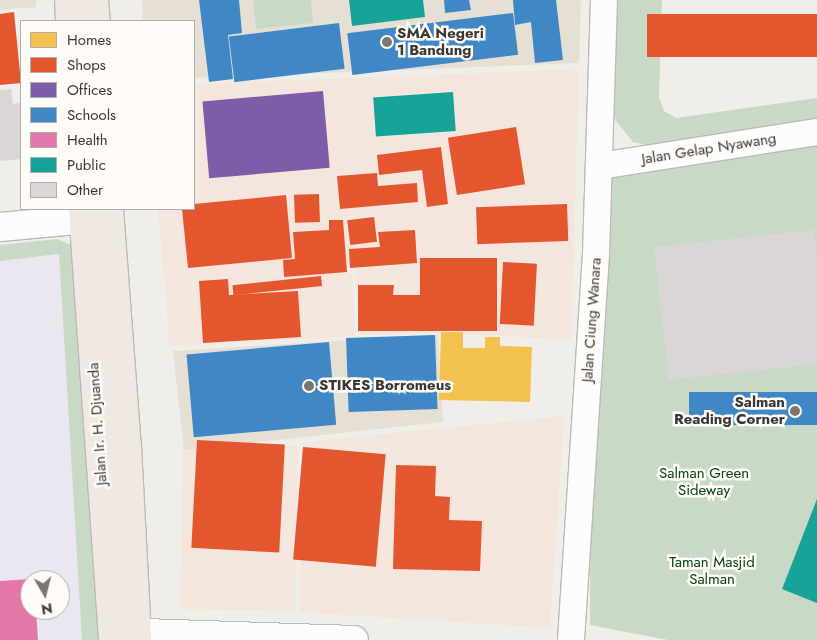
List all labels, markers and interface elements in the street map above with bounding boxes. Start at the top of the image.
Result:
legend [20,20,195,210]
place label: SMA Negeri 1 Bandung [397,24,484,59]
text: Homes [67,29,111,51]
marker: SMA Negeri 1 Bandung [381,36,393,48]
text: Shops [67,54,106,76]
text: Offices [67,79,112,101]
text: Schools [67,104,116,126]
text: Health [67,129,108,151]
street label: Jalan Gelap Nyawang [640,129,778,169]
text: Public [67,154,106,176]
text: Other [67,179,103,201]
street label: Jalan Ciung Wanara [579,257,605,383]
street label: Jalan Ir. H. Djuanda [85,362,111,486]
place label: STIKES Borromeus [319,377,451,395]
marker: STIKES Borromeus [303,380,315,392]
place label: Salman Reading Corner [674,393,785,428]
marker: Salman Reading Corner [789,405,801,417]
park label: Salman Green Sideway [659,464,749,499]
park label: Taman Masjid Salman [669,553,755,588]
north arrow [20,570,70,620]
text: N [40,598,54,620]

